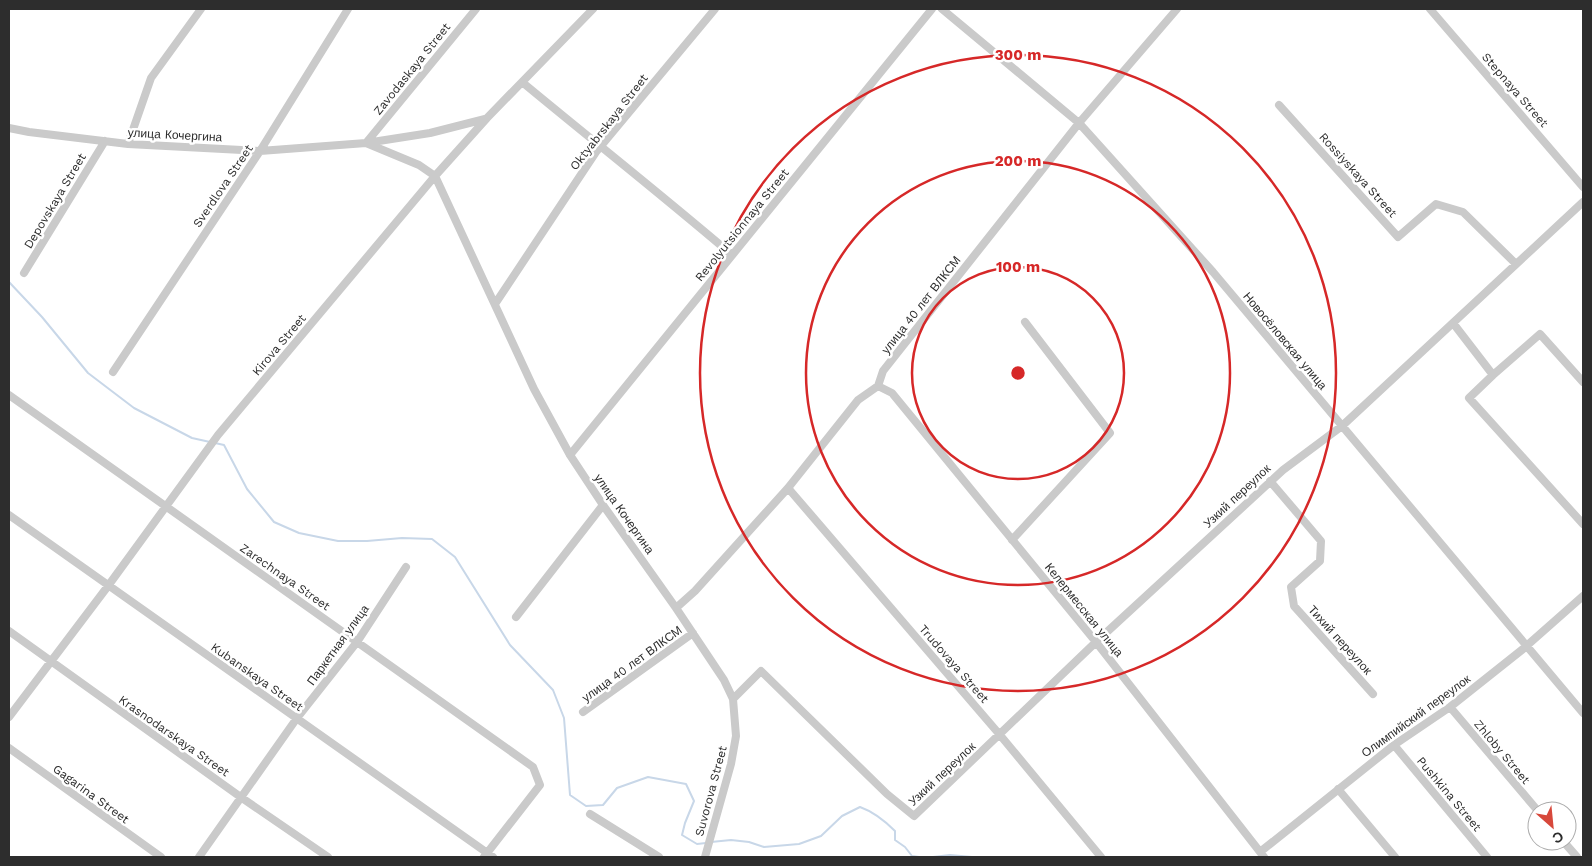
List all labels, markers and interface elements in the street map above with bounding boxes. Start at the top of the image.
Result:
street label: Zavodaskaya Street [371,20,453,118]
text: 300 m [995,46,1041,64]
street label: Stepnaya Street [1479,50,1551,130]
street label: Oktyabrskaya Street [567,71,651,173]
street label: улица Кочергина [127,126,223,144]
street label: Rossiyskaya Street [1316,130,1400,220]
street label: Sverdlova Street [190,142,256,230]
street label: Depovskaya Street [21,151,89,251]
text: 200 m [995,152,1041,170]
street label: Revolyutsionnaya Street [692,166,792,284]
street label: улица 40 лет ВЛКСМ [879,253,963,357]
text: 100 m [996,258,1040,276]
street label: Новосёловская улица [1240,289,1330,393]
street label: Kirova Street [249,311,309,379]
centre of rings [1009,364,1027,382]
street label: Узкий переулок [1201,461,1274,531]
street label: улица Кочергина [591,471,657,557]
street label: Zarechnaya Street [237,541,333,613]
street label: Келермесская улица [1042,560,1126,660]
street label: Паркетная улица [304,602,372,688]
street label: Тихий переулок [1305,603,1375,678]
street label: Trudovaya Street [916,622,992,706]
street label: улица 40 лет ВЛКСМ [579,623,685,705]
street label: Kubanskaya Street [208,640,306,714]
street label: Олимпийский переулок [1359,671,1474,760]
street label: Krasnodarskaya Street [116,693,232,779]
street label: Zhloby Street [1471,717,1533,787]
street label: Узкий переулок [906,739,979,809]
street label: Suvorova Street [692,744,730,838]
street label: Pushkina Street [1414,754,1484,834]
street label: Gagarina Street [50,762,132,826]
north arrow [1527,801,1577,851]
text: С [1550,828,1566,847]

